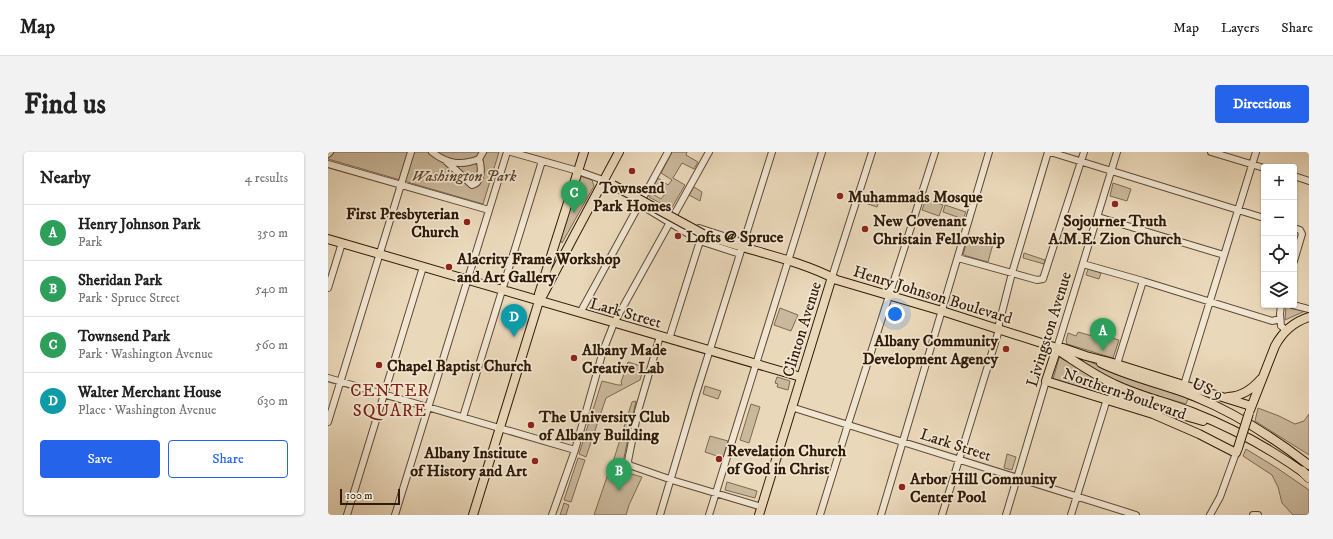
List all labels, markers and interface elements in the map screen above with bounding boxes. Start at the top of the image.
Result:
text: Map [20,16,55,39]
text: Map [1173,19,1199,37]
text: Layers [1221,19,1259,37]
text: Share [1281,19,1313,37]
button: Directions [1215,85,1309,123]
text: Find us [24,87,106,122]
map controls [1261,164,1297,308]
button: + [1261,164,1297,200]
park label: Washington Park [412,166,517,186]
marker: Townsend Park Homes [627,166,637,176]
text: Nearby [40,167,90,189]
text: 4 results [245,170,288,186]
place label: Townsend Park Homes [593,178,672,216]
pin: C [561,180,587,213]
place label: Muhammads Mosque [848,187,983,208]
marker: Muhammads Mosque [835,191,845,201]
marker: Sojourner Truth A.M.E. Zion Church [1110,199,1120,209]
button: − [1261,200,1297,236]
place label: First Presbyterian Church [346,204,460,242]
place label: New Covenant Christain Fellowship [873,211,1005,249]
place label: Sojourner Truth A.M.E. Zion Church [1047,211,1182,249]
text: Henry Johnson Park [78,215,200,234]
marker: First Presbyterian Church [462,217,472,227]
marker: New Covenant Christain Fellowship [860,224,870,234]
text: A [49,225,57,241]
text: 350 m [257,225,288,241]
place label: Lofts @ Spruce [686,227,784,247]
marker: Lofts @ Spruce [673,231,683,241]
text: Park [78,234,102,250]
button: locate [1261,236,1297,272]
place label: Alacrity Frame Workshop and Art Gallery [456,249,621,287]
street label: Henry Johnson Boulevard [851,261,1015,329]
marker: Alacrity Frame Workshop and Art Gallery [444,262,454,272]
street label: Livingston Avenue [1022,269,1076,389]
text: Sheridan Park [78,271,162,290]
button: layers [1261,272,1297,308]
street label: Clinton Avenue [778,279,826,379]
text: B [49,281,57,297]
text: 540 m [255,281,288,297]
text: Park · Spruce Street [78,290,180,306]
street label: Lark Street [588,293,664,333]
pin: D [501,304,527,337]
your location [885,304,905,324]
pin: A [1090,318,1116,351]
text: Townsend Park [78,327,170,346]
place label: Albany Community Development Agency [862,331,998,369]
text: C [49,337,57,353]
text: 560 m [255,337,288,353]
place label: Albany Made Creative Lab [581,340,667,378]
marker: Albany Community Development Agency [1001,344,1011,354]
text: Park · Washington Avenue [78,346,213,362]
marker: Albany Made Creative Lab [569,353,579,363]
place label: Chapel Baptist Church [387,356,532,376]
marker: Chapel Baptist Church [374,360,384,370]
street label: Northern Boulevard [1060,363,1189,424]
street label: US 9 [1189,373,1226,405]
district label: CENTER SQUARE [350,380,430,422]
text: Walter Merchant House [78,383,221,402]
text: D [48,393,58,409]
text: 630 m [257,393,288,409]
text: Place · Washington Avenue [78,402,216,418]
place label: The University Club of Albany Building [538,407,670,445]
marker: The University Club of Albany Building [526,420,536,430]
street label: Lark Street [918,424,994,466]
button: Save [40,440,160,478]
button: Share [168,440,288,478]
place label: Revelation Church of God in Christ [727,441,847,479]
place label: Albany Institute of History and Art [410,443,528,481]
marker: Revelation Church of God in Christ [714,454,724,464]
marker: Albany Institute of History and Art [530,456,540,466]
pin: B [606,458,632,491]
place label: Arbor Hill Community Center Pool [909,469,1057,507]
marker: Arbor Hill Community Center Pool [897,482,907,492]
scale bar [340,487,400,506]
text: 100 m [346,489,372,503]

